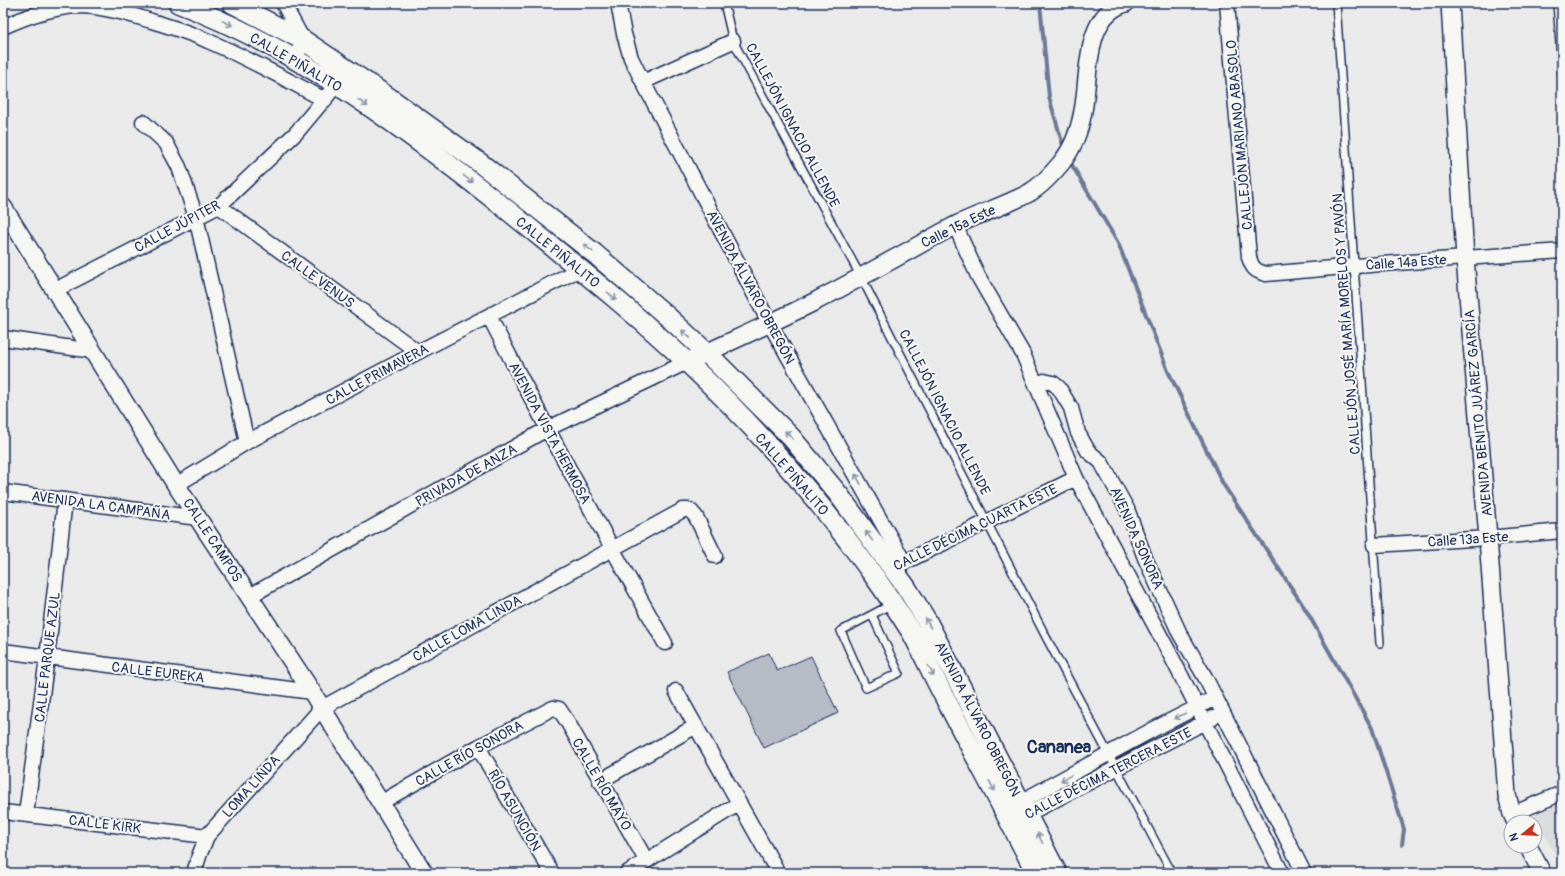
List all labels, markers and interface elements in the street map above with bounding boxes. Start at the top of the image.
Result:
one-way arrow [220,20,232,27]
street label: CALLE PIÑALITO [247,28,345,96]
street label: CALLEJÓN MARIANO ABASOLO [1222,39,1256,231]
street label: CALLEJÓN IGNACIO ALLENDE [742,40,844,210]
one-way arrow [357,98,368,107]
one-way arrow [462,175,473,183]
street label: CALLEJÓN JOSÉ MARÍA MORELOS Y PAVÓN [1328,193,1364,455]
street label: CALLE JÚPITER [131,197,223,256]
street label: Calle 15ª Este [918,201,998,252]
street label: AVENIDA ÁLVARO OBREGÓN [703,207,799,367]
street label: CALLE PIÑALITO [512,212,604,292]
one-way arrow [583,244,594,253]
street label: CALLE VENUS [278,247,358,312]
street label: Calle 14ª Este [1365,251,1447,274]
one-way arrow [607,292,618,301]
street label: AVENIDA BENITO JUÁREZ GARCÍA [1460,309,1496,517]
street label: CALLEJÓN IGNACIO ALLENDE [895,326,995,498]
one-way arrow [681,329,691,338]
street label: CALLE PRIMAVERA [323,340,431,409]
street label: AVENIDA VISTA HERMOSA [505,360,594,507]
street label: CALLE PIÑALITO [751,429,833,519]
one-way arrow [784,430,793,440]
street label: PRIVADA DE ANZA [413,441,520,510]
one-way arrow [854,473,861,485]
street label: CALLE DÉCIMA CUARTA ESTE [890,479,1060,575]
street label: AVENIDA SONORA [1106,484,1167,592]
street label: AVENIDA LA CAMPAÑA [30,486,172,524]
street label: CALLE CAMPOS [179,495,246,585]
street label: Calle 13ª Este [1427,528,1509,551]
one-way arrow [865,531,874,542]
street label: CALLE PARQUE AZUL [31,591,64,723]
street label: CALLE LOMA LINDA [410,591,525,665]
one-way arrow [924,617,931,629]
street label: AVENIDA ÁLVARO OBREGÓN [931,638,1025,800]
street label: CALLE EUREKA [111,658,205,687]
one-way arrow [928,664,935,676]
one-way arrow [1175,713,1187,720]
street label: CALLE RÍO SONORA [412,716,526,790]
street label: CALLE DÉCIMA TERCERA ESTE [1021,723,1195,823]
street label: CALLE RÍO MAYO [568,734,636,834]
district label: Cananea [1027,736,1092,759]
street label: LOMA LINDA [219,752,284,821]
street label: RÍO ASUNCIÓN [484,766,546,854]
one-way arrow [1060,774,1072,782]
one-way arrow [988,779,996,791]
street label: CALLE KIRK [68,812,143,837]
north arrow [1503,814,1543,854]
text: N [1506,831,1521,842]
one-way arrow [1035,832,1043,844]

